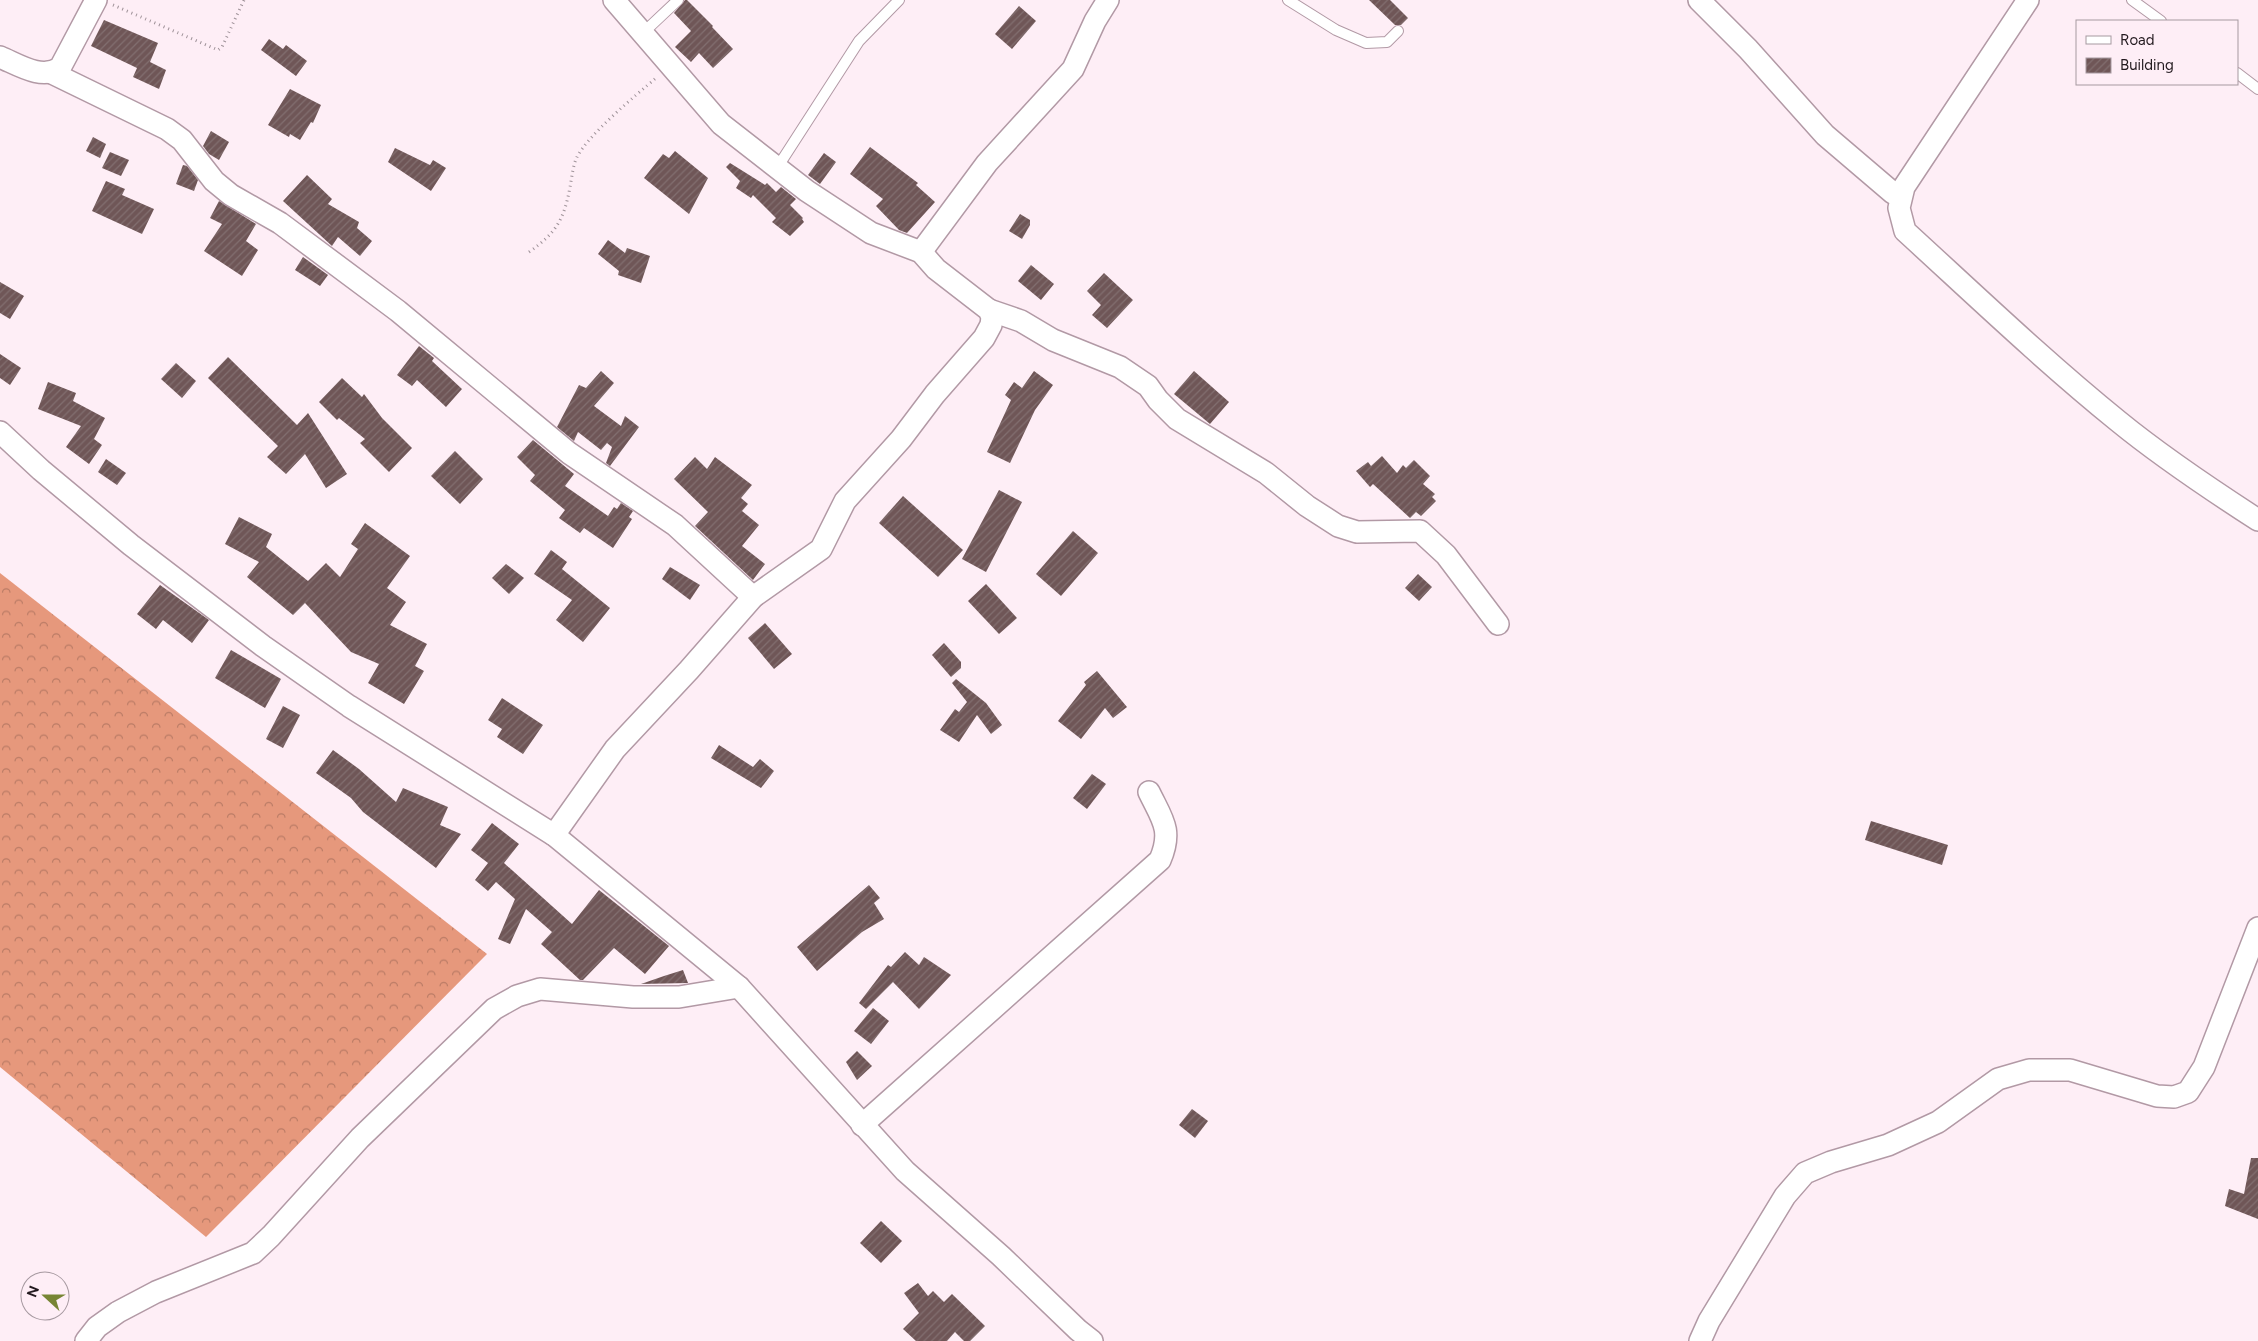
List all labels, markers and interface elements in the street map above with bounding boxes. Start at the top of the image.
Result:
legend [2076,20,2238,85]
text: Road [2120,31,2155,49]
text: Building [2120,56,2174,74]
north arrow [20,1271,70,1321]
text: N [23,1283,43,1300]

